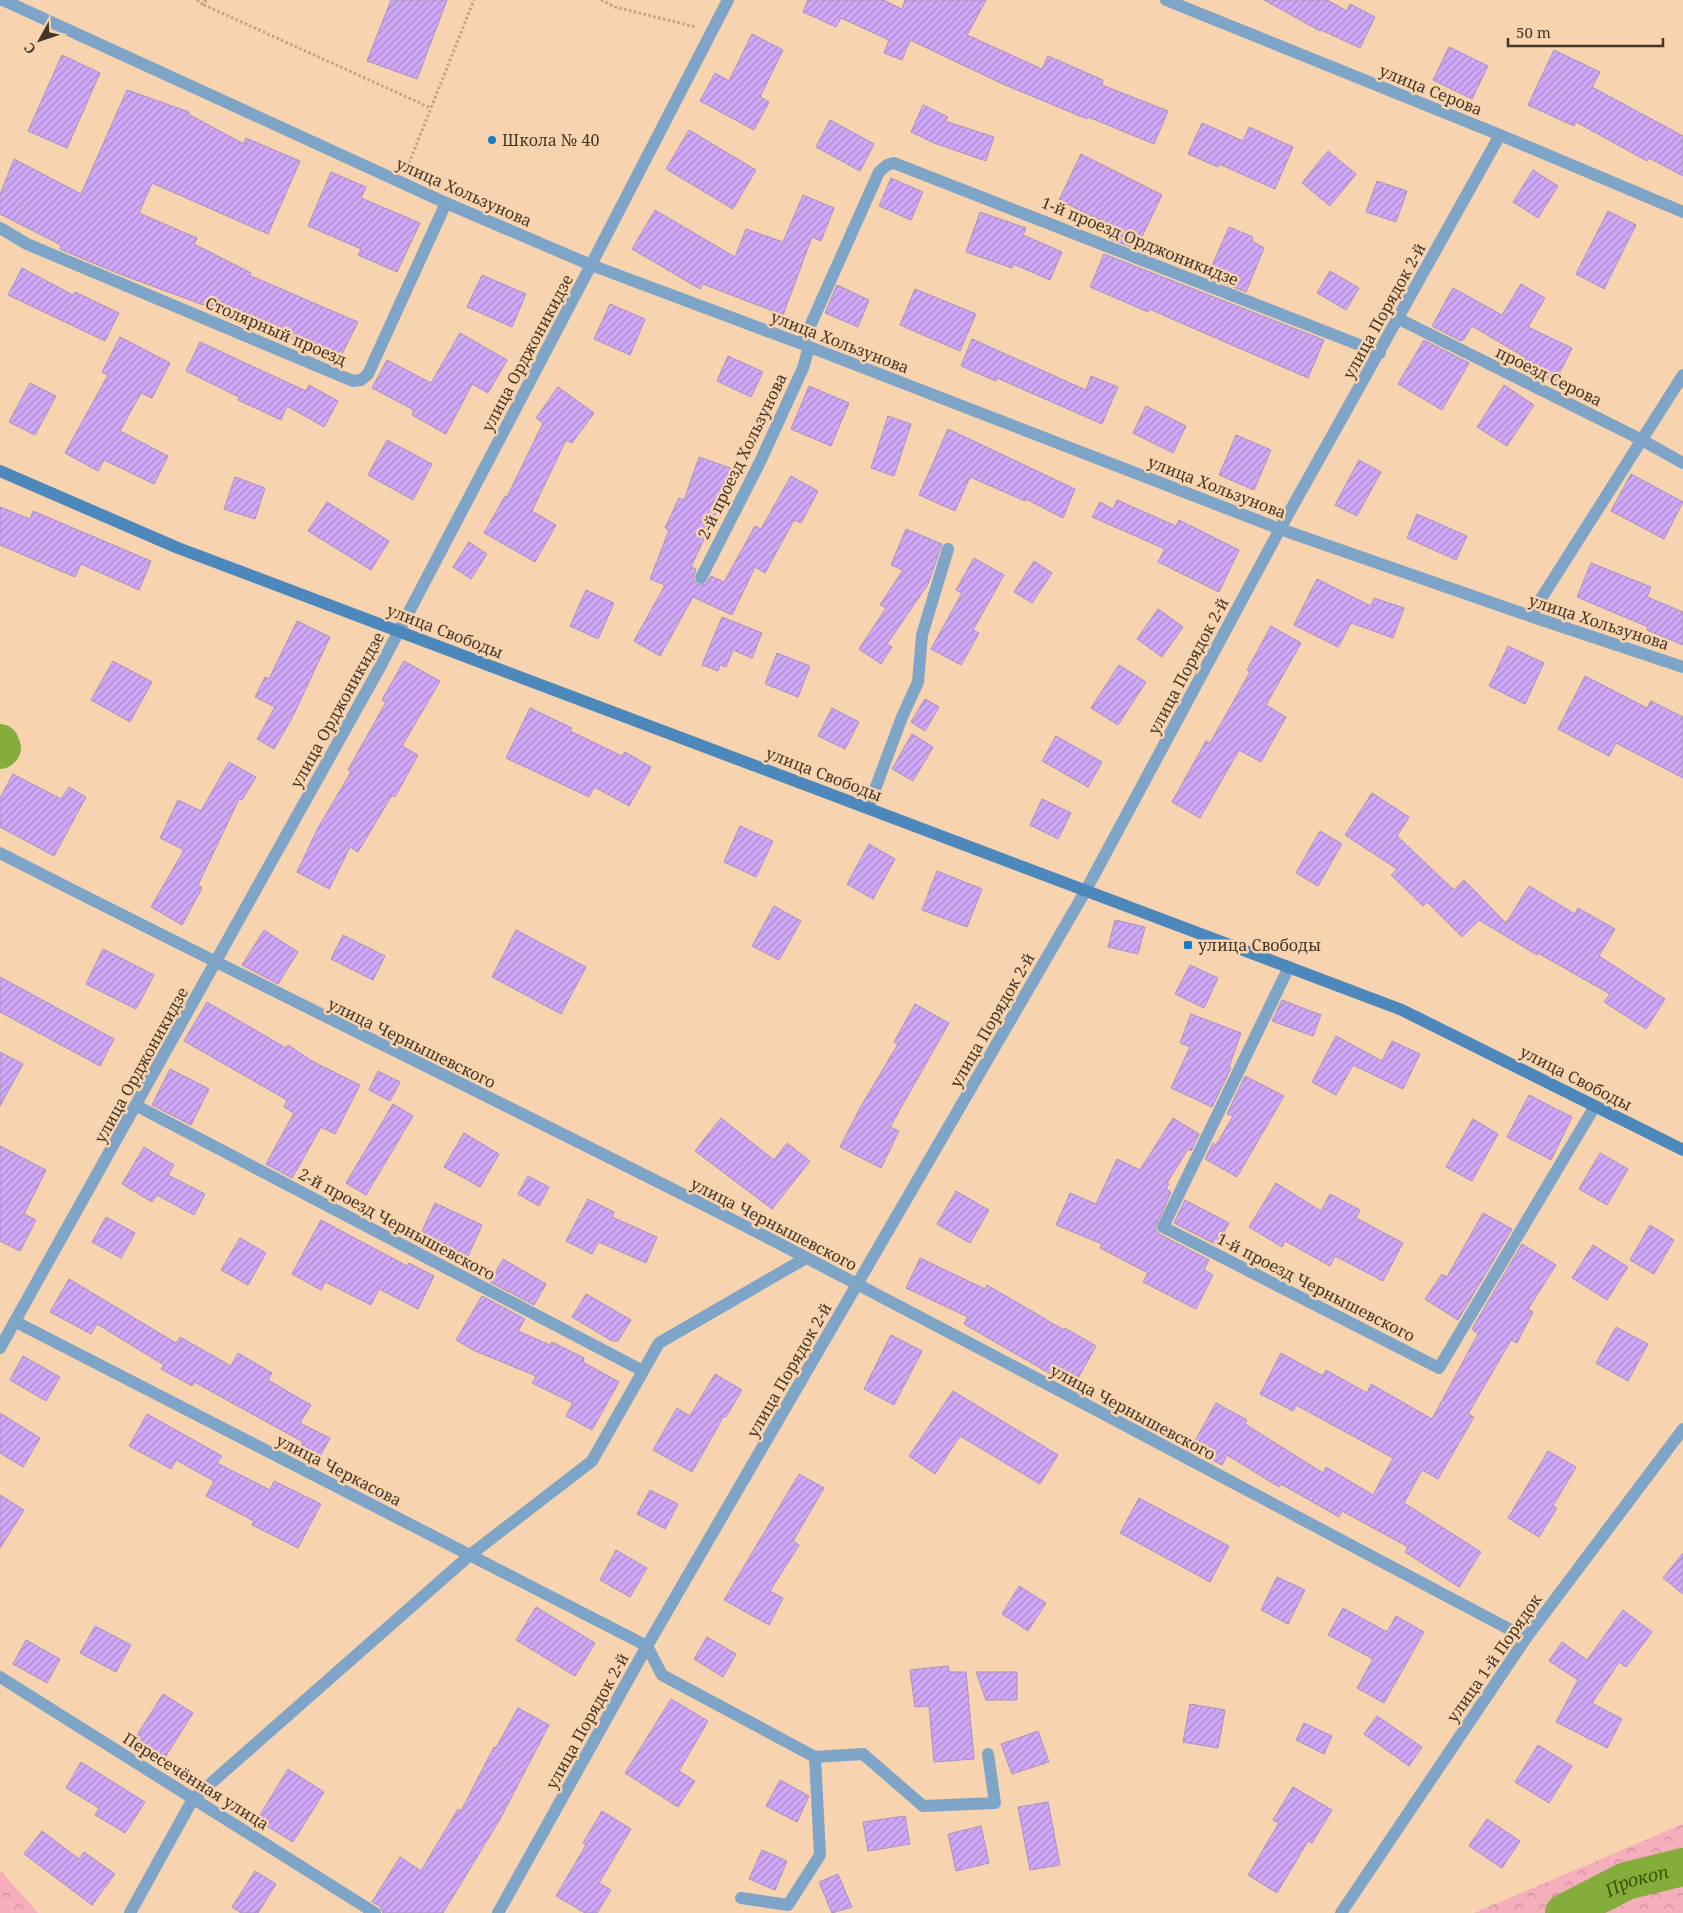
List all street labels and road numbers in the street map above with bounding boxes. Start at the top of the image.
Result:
street label: улица Серова [1376,59,1486,121]
street label: улица Хользунова [393,152,535,232]
street label: 1-й проезд Орджоникидзе [1038,191,1242,291]
street label: улица Порядок 2-й [1337,239,1431,383]
street label: улица Орджоникидзе [476,270,578,436]
street label: Столярный проезд [202,291,350,371]
street label: улица Хользунова [768,305,912,379]
street label: проезд Серова [1492,341,1606,411]
street label: 2-й проезд Хользунова [692,369,792,543]
street label: улица Хользунова [1145,450,1289,524]
street label: улица Хользунова [1526,589,1672,655]
street label: улица Порядок 2-й [1143,593,1234,738]
street label: улица Свободы [384,599,506,663]
street label: улица Орджоникидзе [285,628,389,792]
street label: улица Свободы [763,742,885,806]
street label: улица Порядок 2-й [944,948,1040,1091]
street label: улица Орджоникидзе [89,983,193,1147]
street label: улица Чернышевского [324,993,500,1093]
street label: улица Свободы [1516,1040,1636,1116]
street label: 2-й проезд Чернышевского [295,1163,499,1285]
street label: улица Чернышевского [687,1172,861,1276]
street label: 1-й проезд Чернышевского [1213,1227,1419,1347]
street label: улица Порядок 2-й [741,1298,837,1441]
street label: улица Чернышевского [1047,1359,1219,1465]
street label: улица Черкасова [272,1429,406,1511]
street label: улица 1-й Порядок [1441,1589,1547,1727]
street label: улица Порядок 2-й [540,1649,634,1793]
street label: Пересечённая улица [119,1727,273,1835]

